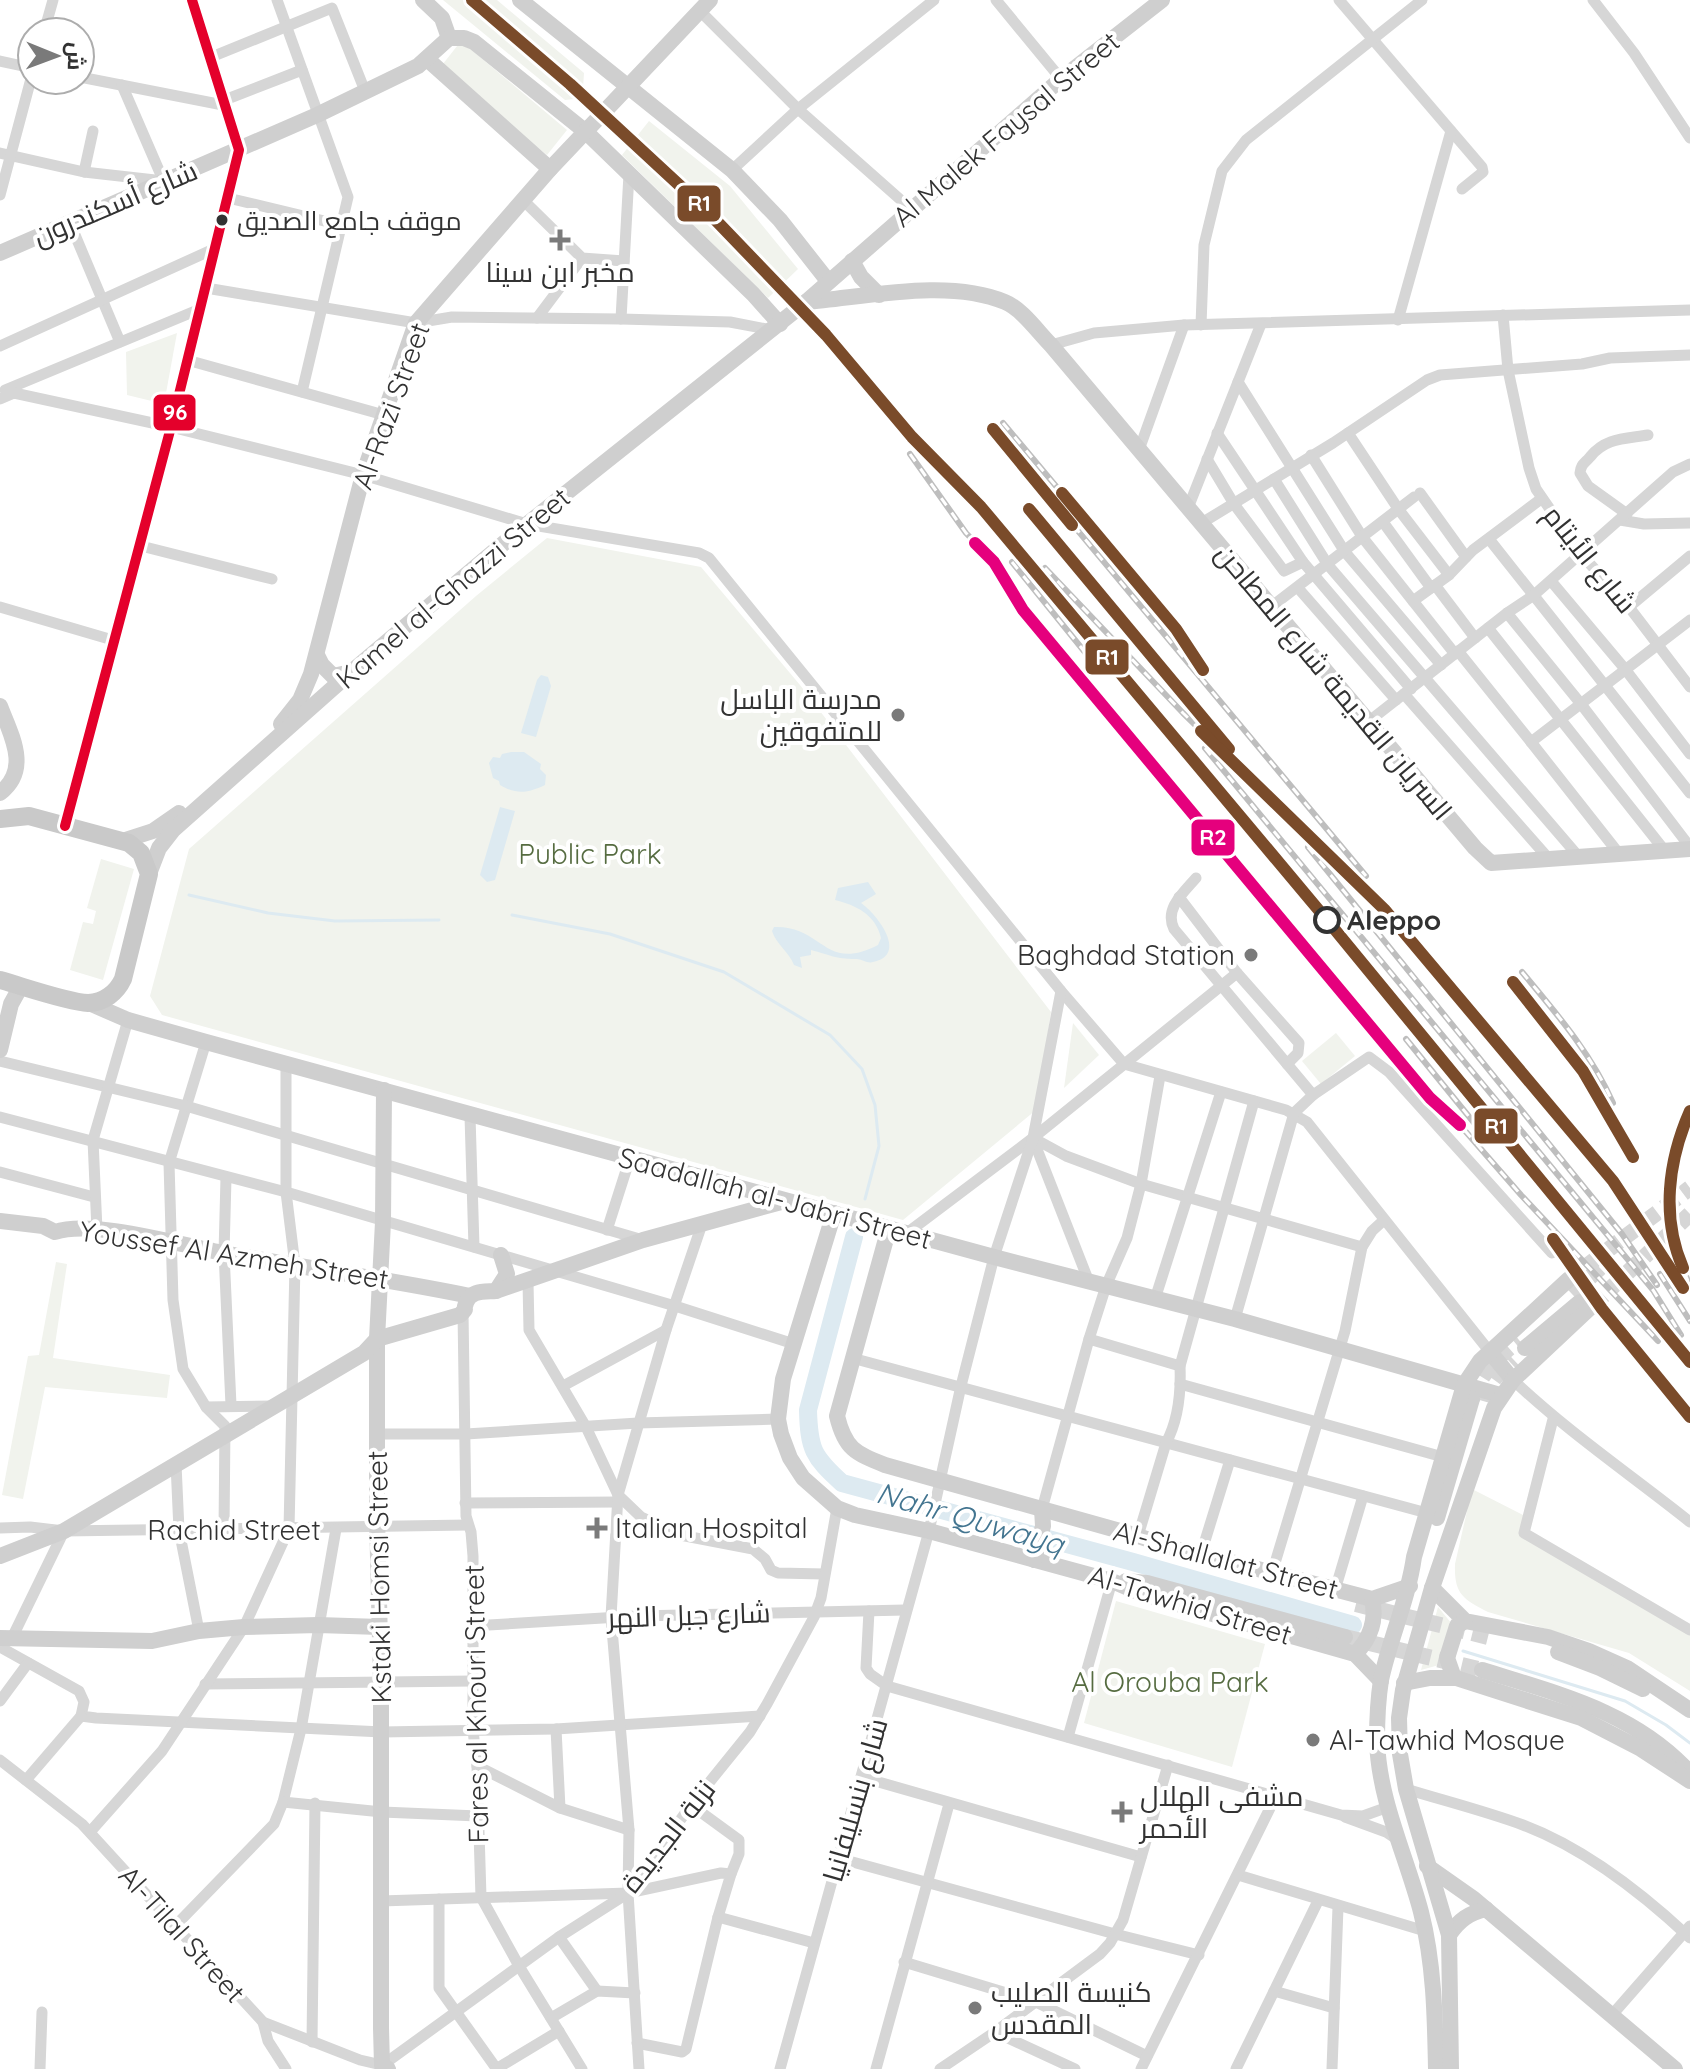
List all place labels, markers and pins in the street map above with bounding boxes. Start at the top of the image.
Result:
place label: موقف جامع الصديق [237,204,462,238]
marker: موقف جامع الصديق [214,212,230,228]
marker: مخبر ابن سينا [549,229,571,251]
place label: مخبر ابن سينا [485,254,635,289]
place label: مدرسة الباسل للمتفوقين [720,681,882,748]
marker: مدرسة الباسل للمتفوقين [889,706,907,724]
place label: Aleppo [1347,902,1441,937]
marker: Aleppo [1314,907,1340,933]
place label: Baghdad Station [1017,937,1235,972]
marker: Baghdad Station [1242,946,1260,964]
place label: Italian Hospital [615,1510,808,1545]
marker: Italian Hospital [586,1517,608,1539]
place label: Al-Tawhid Mosque [1329,1722,1565,1757]
marker: Al-Tawhid Mosque [1304,1731,1322,1749]
place label: مشفى الهلال الأحمر [1138,1778,1304,1845]
marker: مشفى الهلال الأحمر [1111,1801,1133,1823]
place label: كنيسة الصليب المقدس [991,1974,1152,2041]
marker: كنيسة الصليب المقدس [966,1999,984,2017]

